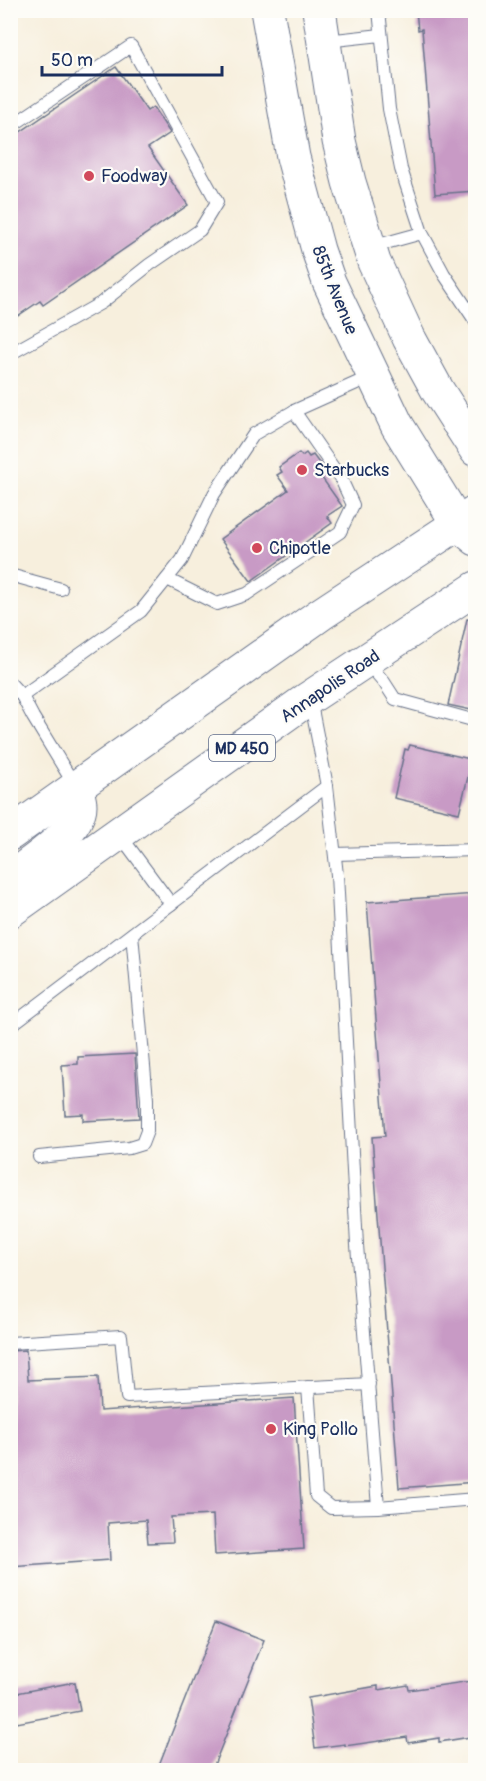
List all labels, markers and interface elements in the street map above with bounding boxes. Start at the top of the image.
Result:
scale bar [42,39,222,77]
text: 50 m [51,49,93,72]
place label: Foodway [101,165,168,188]
marker: Foodway [82,169,96,183]
street label: 85th Avenue [306,242,363,338]
place label: Starbucks [314,459,389,482]
marker: Starbucks [295,463,309,477]
place label: Chipotle [269,537,331,560]
marker: Chipotle [250,541,264,555]
street label: Annapolis Road [276,645,385,728]
road number: MD 450 [209,735,275,761]
place label: King Pollo [283,1418,358,1441]
marker: King Pollo [264,1422,278,1436]

